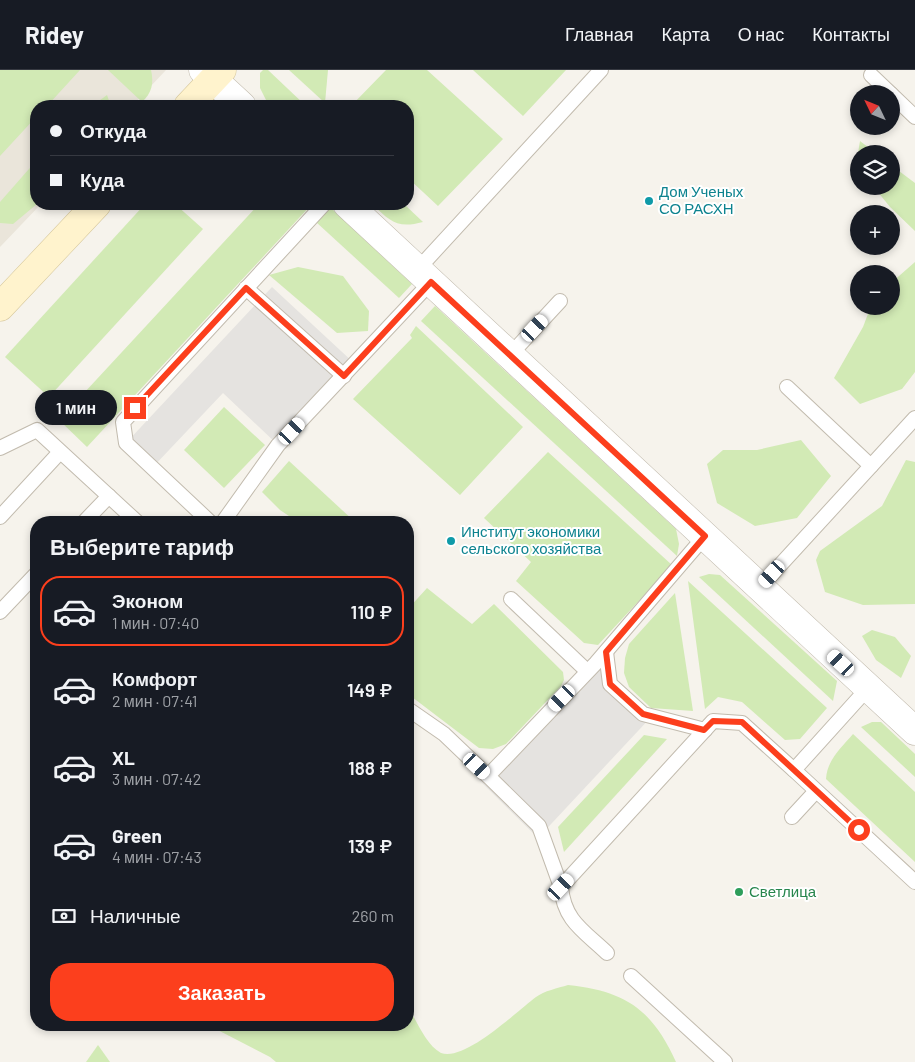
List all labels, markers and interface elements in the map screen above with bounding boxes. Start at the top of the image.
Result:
text: Ridey [25,20,84,49]
text: Главная [565,23,634,45]
text: Карта [662,23,710,45]
text: О нас [738,23,784,45]
text: Контакты [812,23,890,45]
north arrow [850,85,900,135]
map controls [850,85,900,315]
text: Откуда [80,119,146,142]
button: layers [850,145,900,195]
text: Куда [80,168,124,191]
place label: Дом Ученых СО РАСХН [659,182,744,217]
marker: Дом Ученых СО РАСХН [643,195,655,207]
button: + [850,205,900,255]
button: − [850,265,900,315]
car [519,312,550,344]
callout: 1 мин [35,390,118,426]
route end [124,397,146,419]
text: 1 мин [56,398,96,417]
car [276,415,307,447]
place label: Институт экономики сельского хозяйства [461,522,602,557]
text: Выберите тариф [50,533,234,559]
marker: Институт экономики сельского хозяйства [445,535,457,547]
car [756,558,787,590]
icon: car [52,589,97,634]
text: Эконом [112,589,183,612]
text: 110 ₽ [351,600,392,623]
text: 1 мин · 07:40 [112,613,199,632]
car [824,647,857,679]
icon: car [52,667,97,712]
text: Комфорт [112,667,197,690]
text: 149 ₽ [347,678,392,701]
car [546,682,577,714]
text: 2 мин · 07:41 [112,691,197,710]
icon: car [52,745,97,790]
text: XL [112,746,135,769]
car [460,750,493,782]
text: 188 ₽ [348,756,392,779]
text: 3 мин · 07:42 [112,769,201,788]
route start [848,819,870,841]
icon: car [52,823,97,868]
text: Green [112,824,162,847]
text: 139 ₽ [348,834,392,857]
text: 4 мин · 07:43 [112,847,202,866]
car [545,871,576,903]
place label: Светлица [749,882,817,900]
marker: Светлица [733,886,745,898]
icon: cash [50,902,78,930]
text: Наличные [90,904,181,927]
text: 260 m [352,906,394,925]
button: Заказать [50,963,394,1021]

